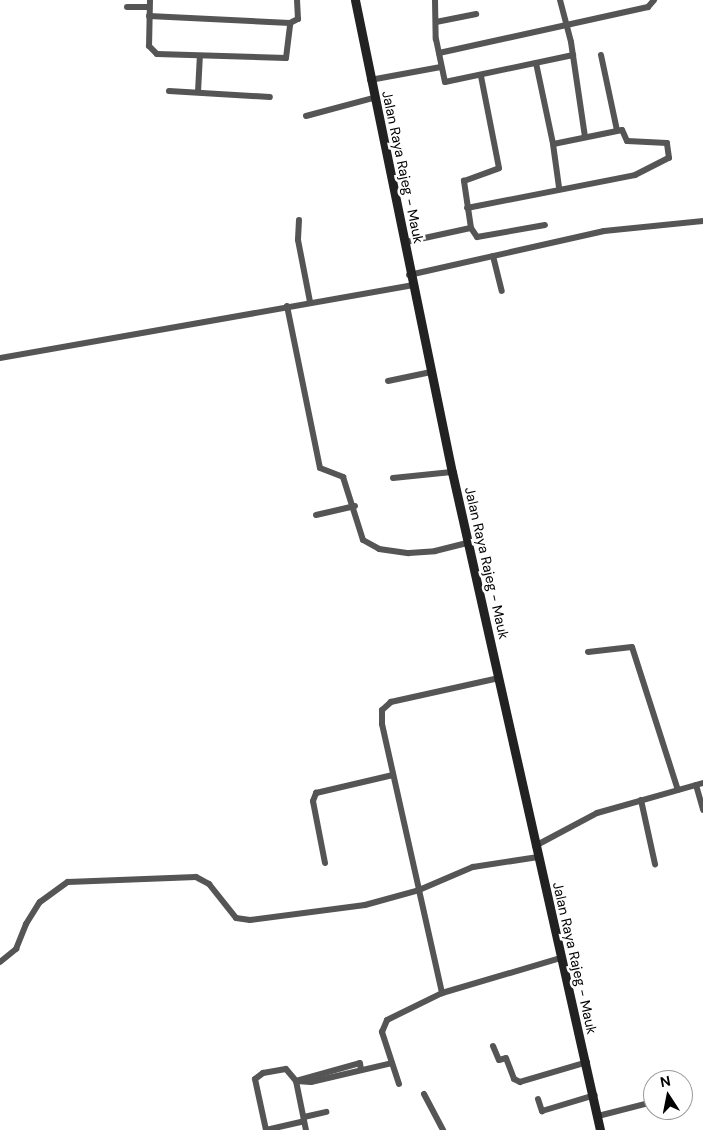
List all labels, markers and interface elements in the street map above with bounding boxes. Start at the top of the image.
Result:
street label: Jalan Raya Rajeg - Mauk [379,89,427,245]
street label: Jalan Raya Rajeg - Mauk [461,485,513,641]
street label: Jalan Raya Rajeg - Mauk [549,880,601,1036]
north arrow [643,1070,693,1120]
text: N [659,1071,672,1091]

